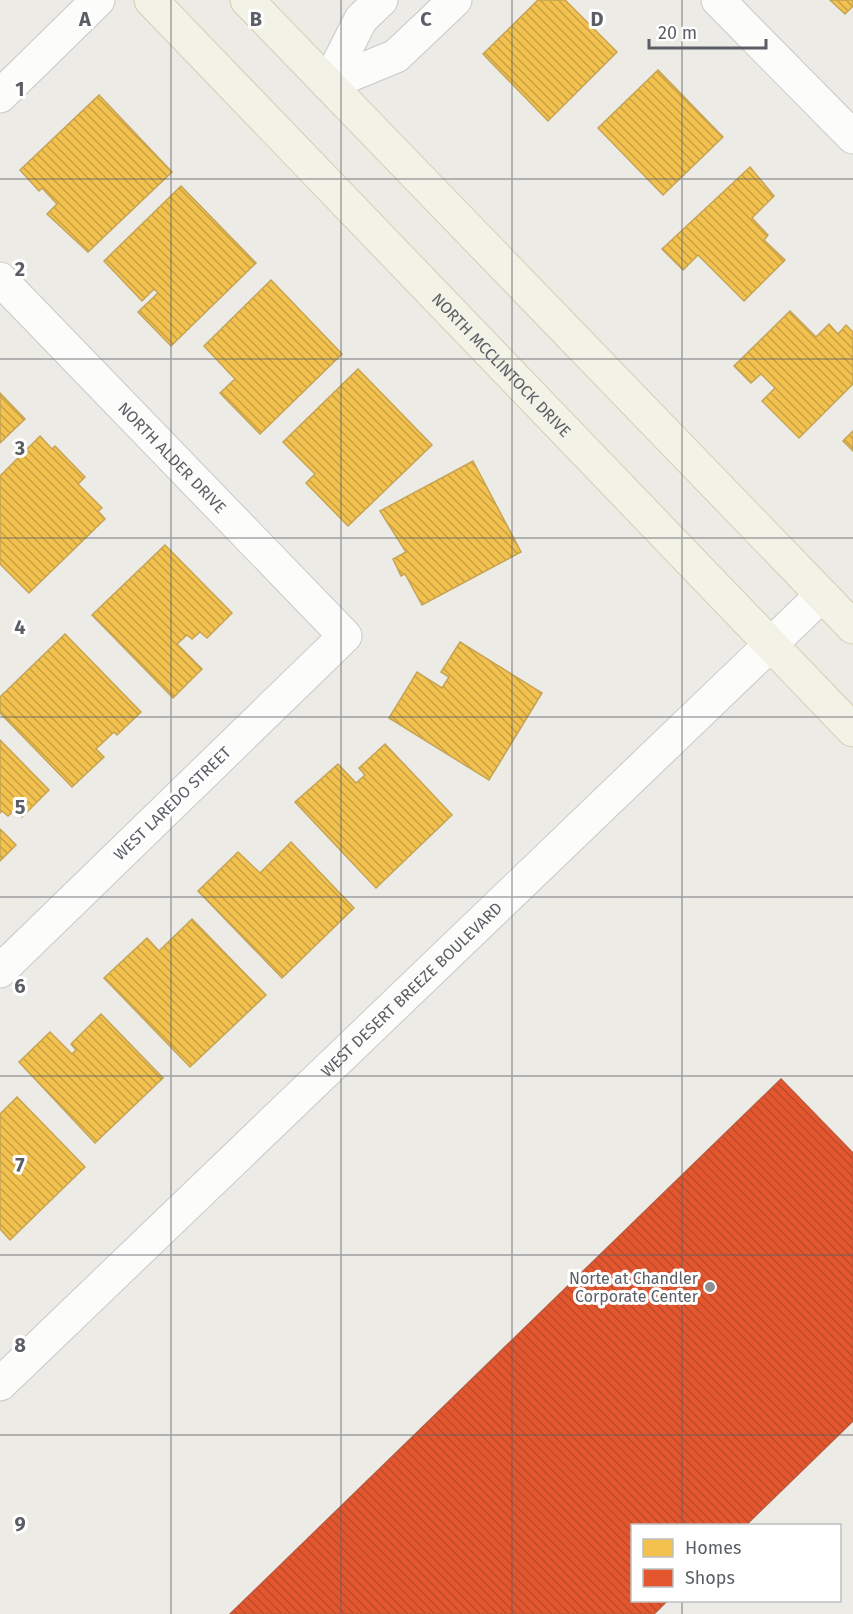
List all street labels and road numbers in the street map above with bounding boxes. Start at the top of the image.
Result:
street label: NORTH MCCLINTOCK DRIVE [428,289,575,441]
street label: NORTH ALDER DRIVE [114,398,230,517]
street label: WEST LAREDO STREET [110,742,235,864]
street label: WEST DESERT BREEZE BOULEVARD [317,898,506,1081]

